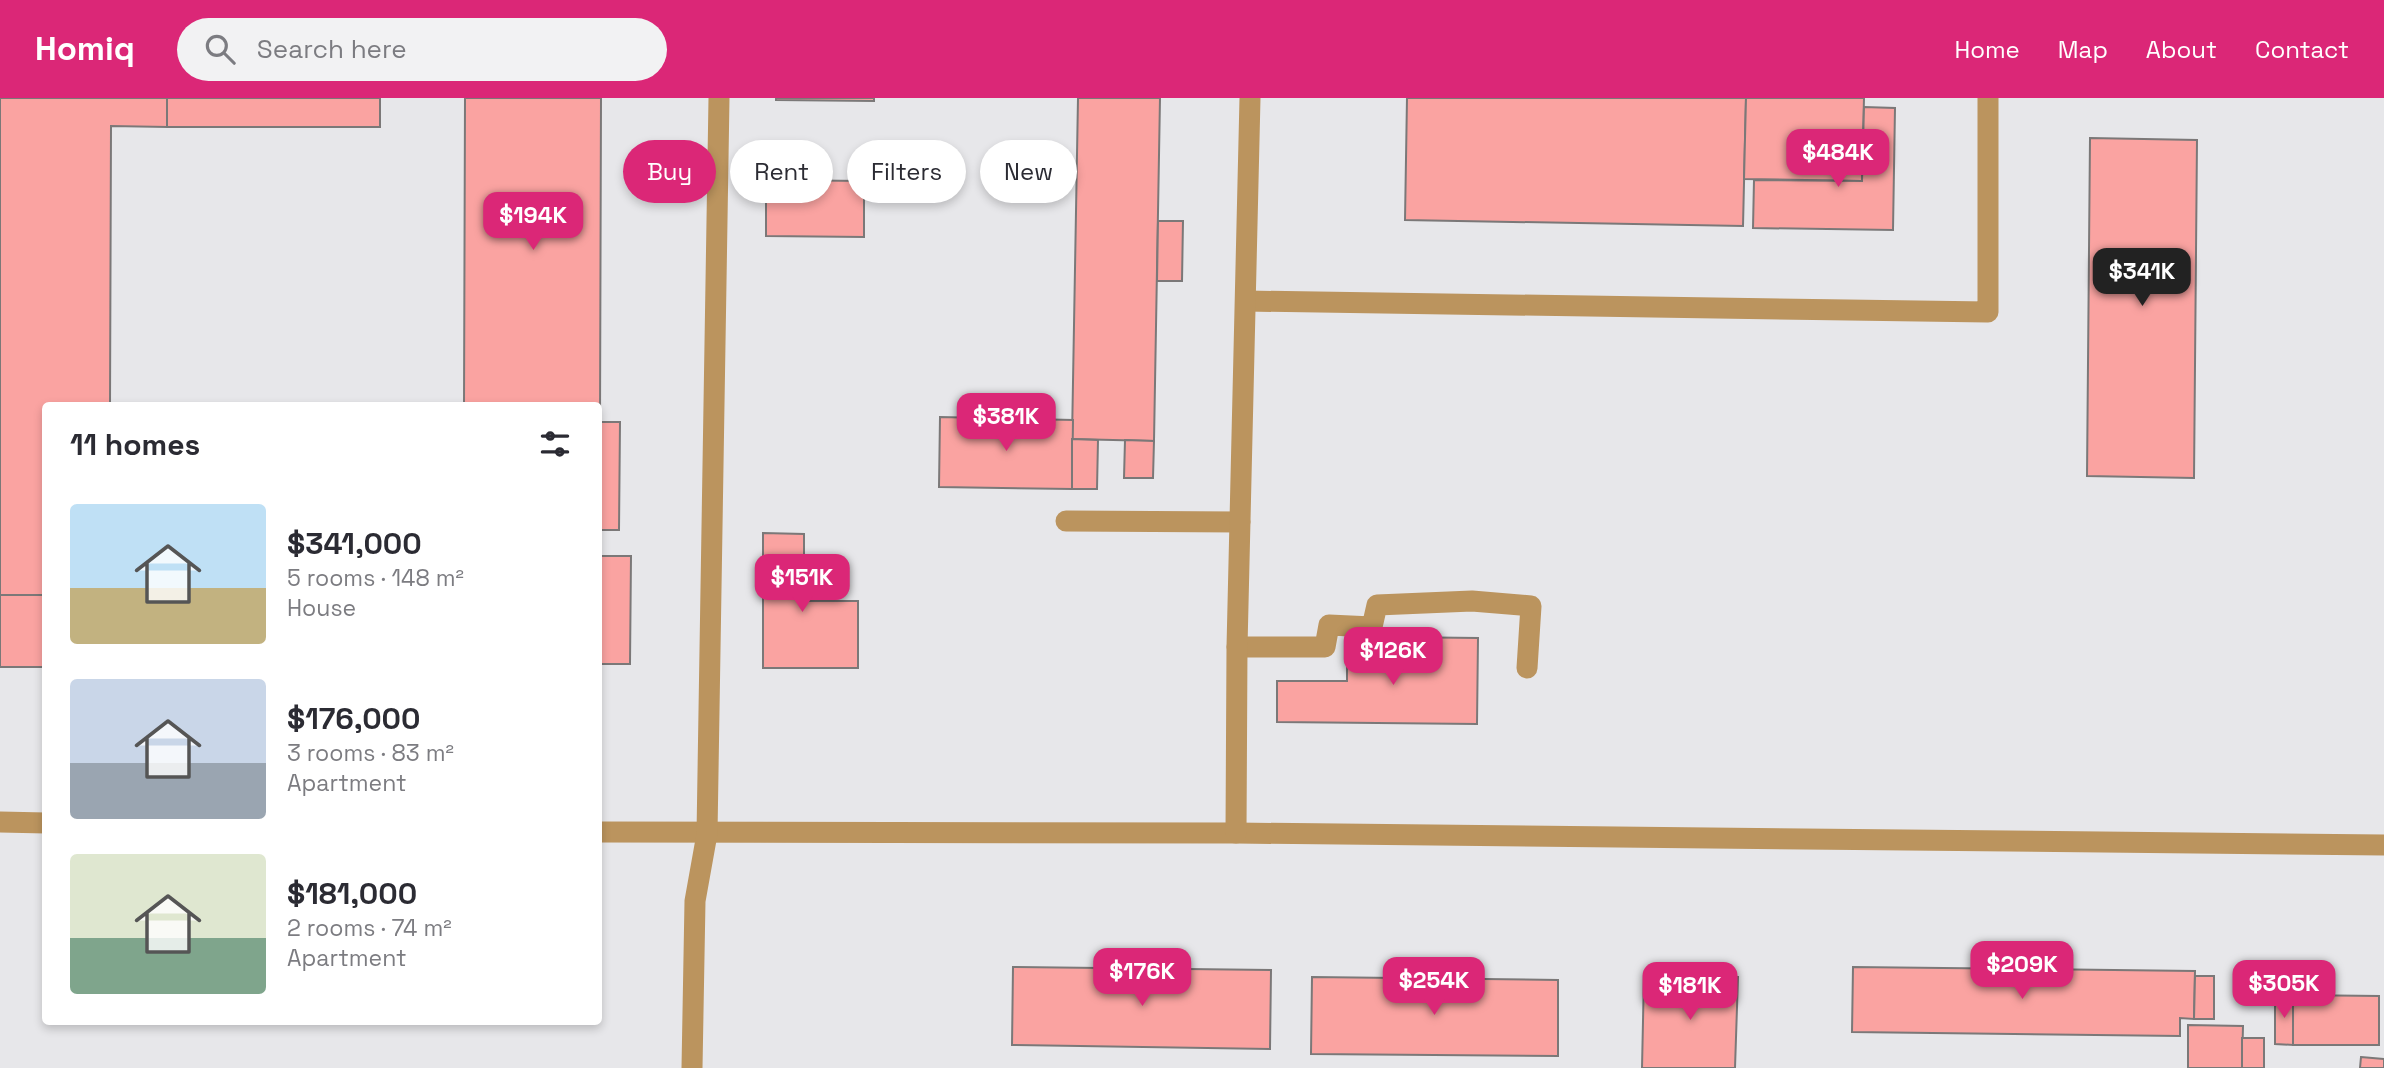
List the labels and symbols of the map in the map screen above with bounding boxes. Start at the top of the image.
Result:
pin: $484K [1789,130,1887,189]
pin: $194K [484,192,582,252]
pin: $341K [2093,248,2191,308]
pin: $381K [957,394,1055,453]
pin: $151K [753,554,851,614]
pin: $126K [1344,628,1442,687]
pin: $209K [1973,942,2071,1001]
pin: $176K [1093,948,1191,1008]
pin: $254K [1385,958,1483,1017]
pin: $305K [2235,960,2333,1020]
pin: $181K [1641,962,1739,1022]

